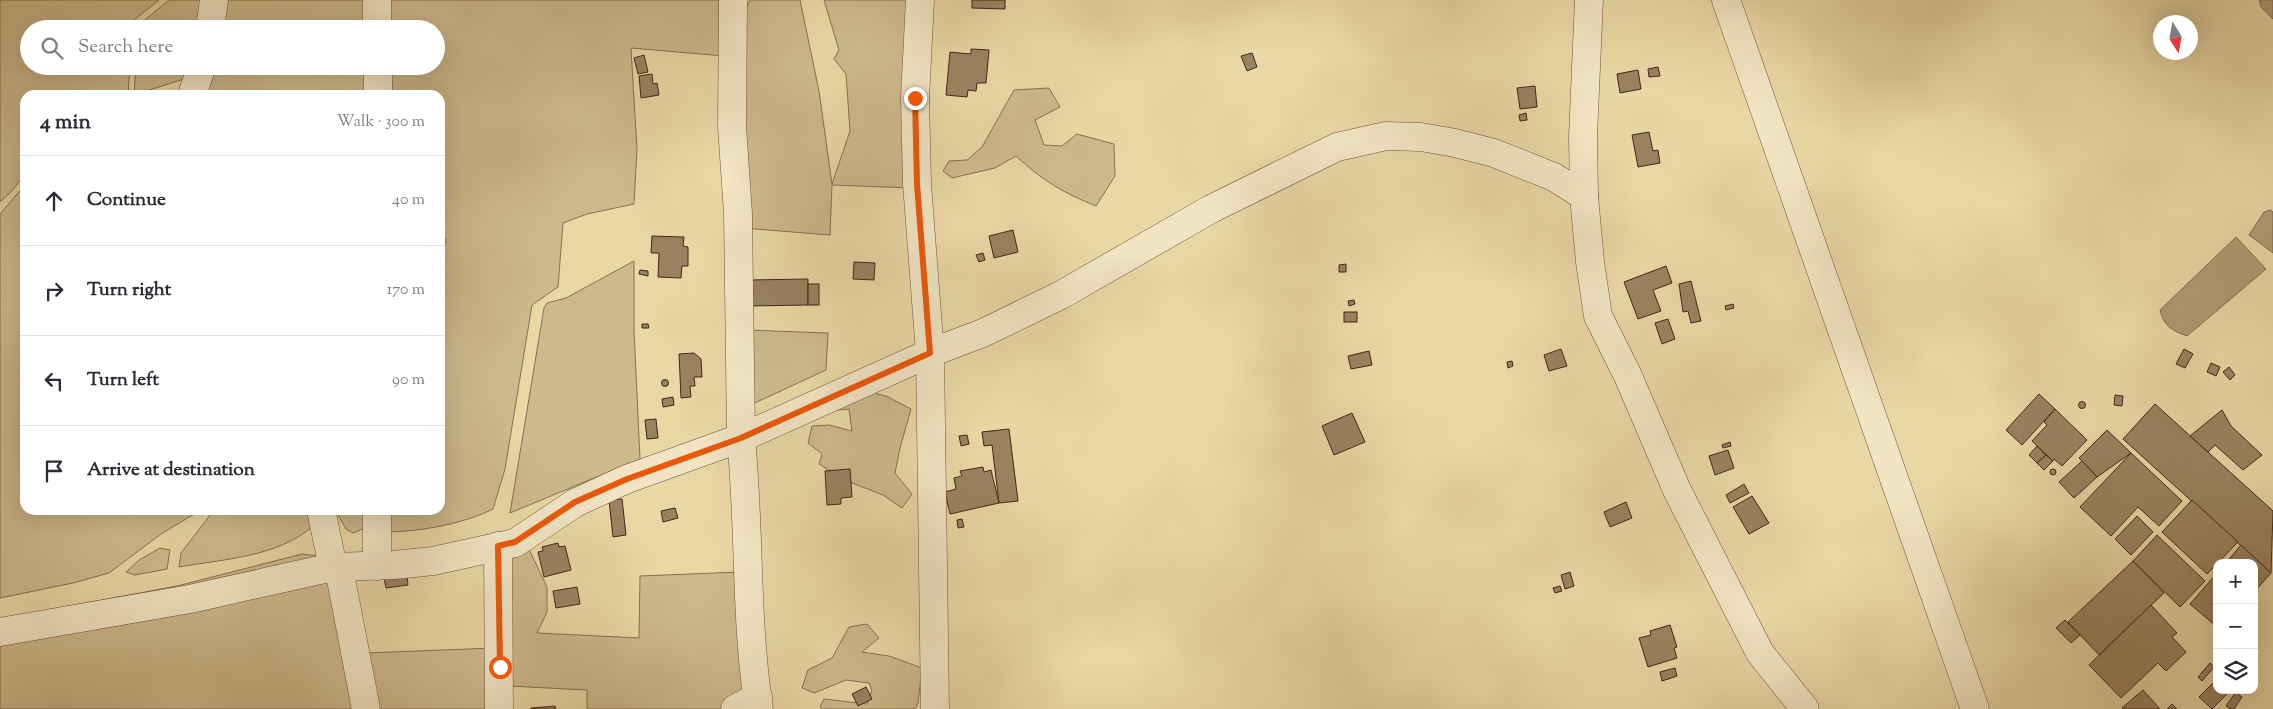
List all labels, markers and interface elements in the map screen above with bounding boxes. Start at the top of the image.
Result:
north arrow [2153,15,2198,60]
search box [20,20,445,75]
icon: search [38,34,66,62]
text: Search here [78,34,173,61]
route end [904,87,927,110]
text: 4 min [40,108,91,138]
text: Walk · 300 m [337,111,425,134]
icon: ahead [40,187,68,215]
text: Continue [87,187,166,214]
text: 40 m [392,189,425,212]
icon: right [40,277,68,305]
text: Turn right [87,277,171,304]
text: 170 m [387,279,425,302]
icon: left [40,367,68,395]
text: Turn left [87,367,159,394]
text: 90 m [392,369,425,392]
icon: arrive [40,457,68,485]
text: Arrive at destination [87,457,255,484]
map controls [2213,559,2258,694]
button: + [2213,559,2258,604]
button: − [2213,604,2258,649]
button: layers [2213,649,2258,694]
route start [489,656,512,679]

